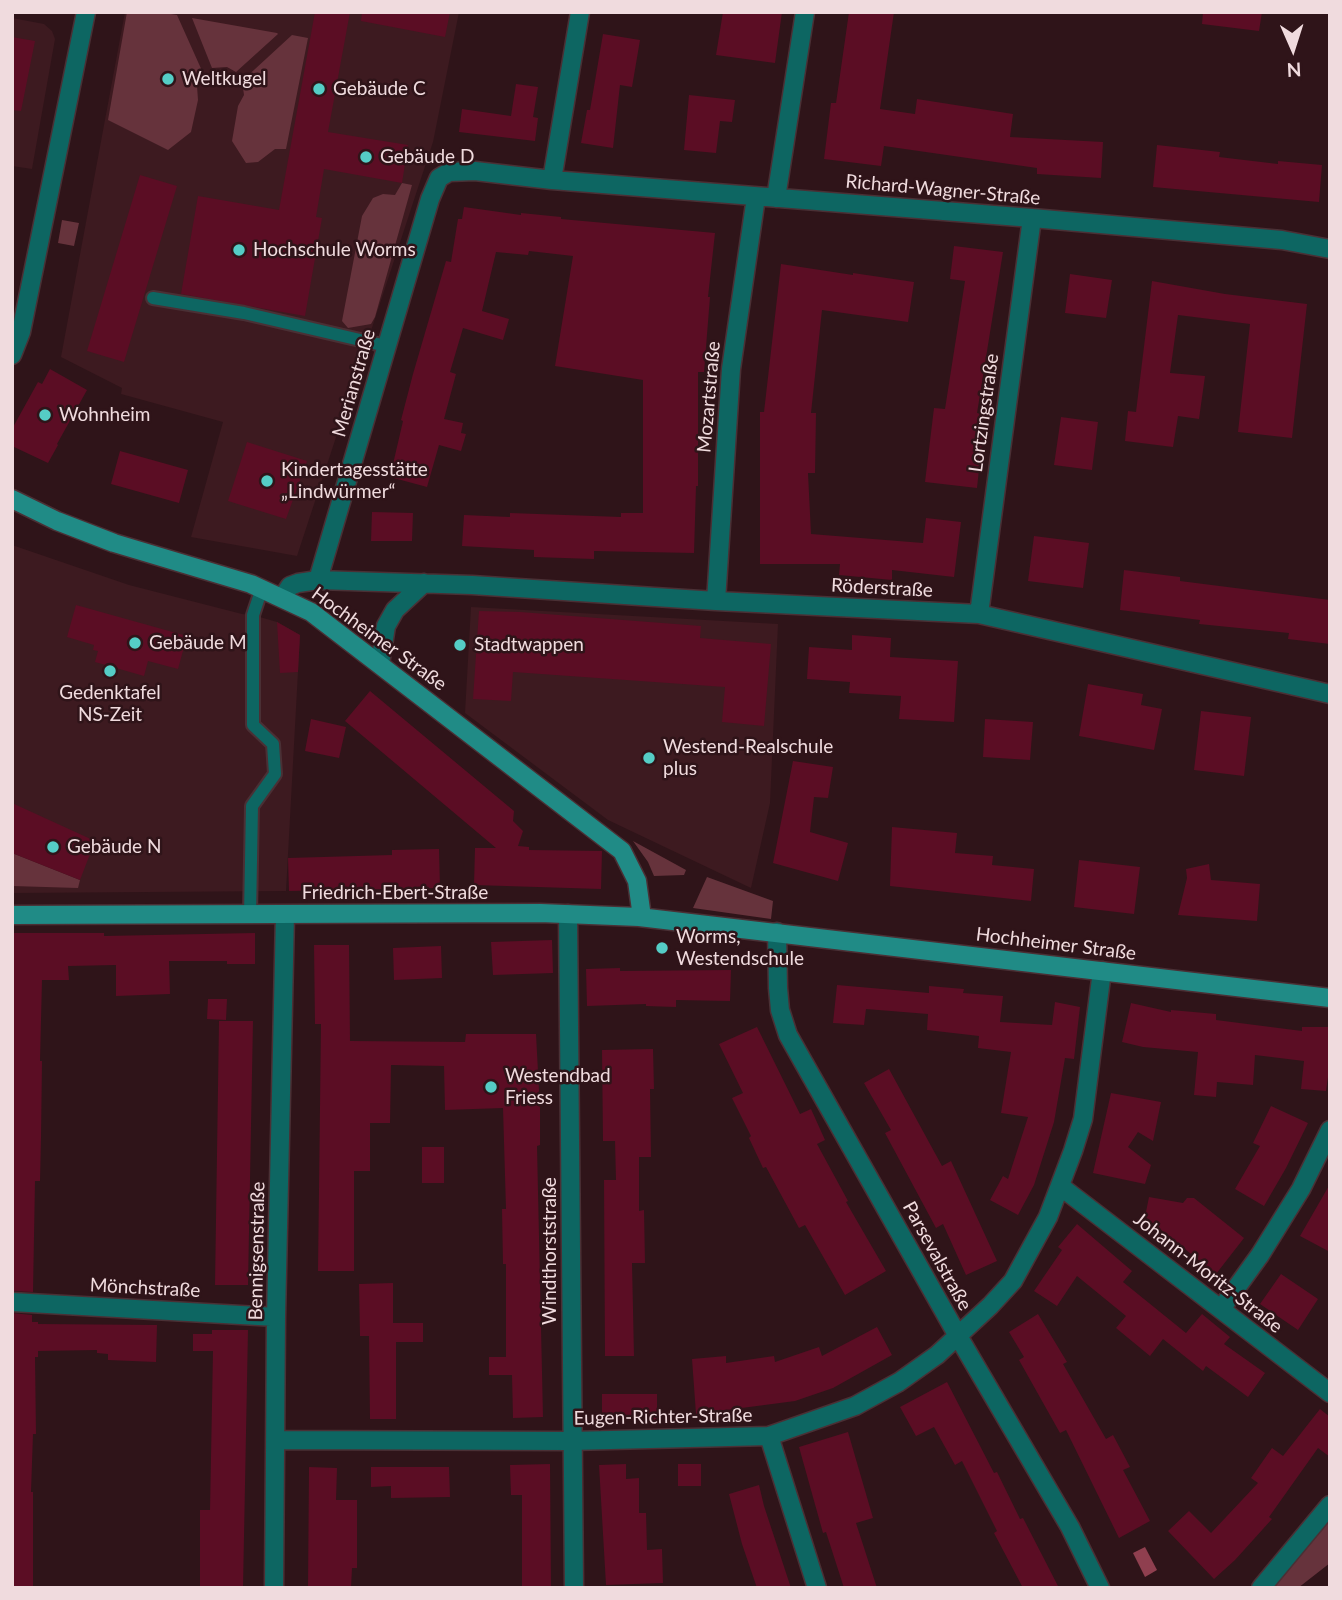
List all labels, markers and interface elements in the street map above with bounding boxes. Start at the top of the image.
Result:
north arrow [1258,14,1328,84]
text: N [1286,59,1302,82]
place label: Weltkugel [182,68,266,90]
marker: Weltkugel [160,71,176,87]
place label: Gebäude C [333,78,426,100]
marker: Gebäude C [311,81,327,97]
place label: Gebäude D [380,146,474,168]
marker: Gebäude D [358,149,374,165]
street label: Richard-Wagner-Straße [845,170,1041,210]
place label: Hochschule Worms [253,239,416,261]
marker: Hochschule Worms [231,242,247,258]
street label: Merianstraße [328,326,380,440]
street label: Mozartstraße [693,340,725,454]
street label: Lortzingstraße [964,352,1004,474]
place label: Wohnheim [59,404,150,426]
marker: Wohnheim [37,407,53,423]
place label: Kindertagesstätte „Lindwürmer“ [281,459,428,503]
marker: Kindertagesstätte „Lindwürmer“ [259,473,275,489]
street label: Röderstraße [831,574,933,602]
street label: Hochheimer Straße [307,582,451,696]
place label: Gebäude M [149,632,247,654]
place label: Stadtwappen [474,634,584,656]
marker: Gebäude M [127,635,143,651]
marker: Stadtwappen [452,637,468,653]
marker: Gedenktafel NS-Zeit [102,663,118,679]
place label: Gedenktafel NS-Zeit [59,682,161,726]
place label: Westend-Realschule plus [663,736,833,780]
marker: Westend-Realschule plus [641,750,657,766]
place label: Gebäude N [67,836,162,858]
marker: Gebäude N [45,839,61,855]
street label: Friedrich-Ebert-Straße [302,882,488,904]
street label: Hochheimer Straße [975,923,1137,965]
place label: Worms, Westendschule [676,926,804,970]
marker: Worms, Westendschule [654,940,670,956]
place label: Westendbad Friess [505,1065,611,1109]
marker: Westendbad Friess [483,1079,499,1095]
street label: Windthorststraße [539,1177,561,1325]
street label: Bennigsenstraße [244,1181,270,1321]
street label: Parsevalstraße [898,1197,976,1315]
street label: Johann-Moritz-Straße [1129,1208,1287,1338]
street label: Mönchstraße [89,1274,201,1302]
street label: Eugen-Richter-Straße [573,1404,753,1430]

